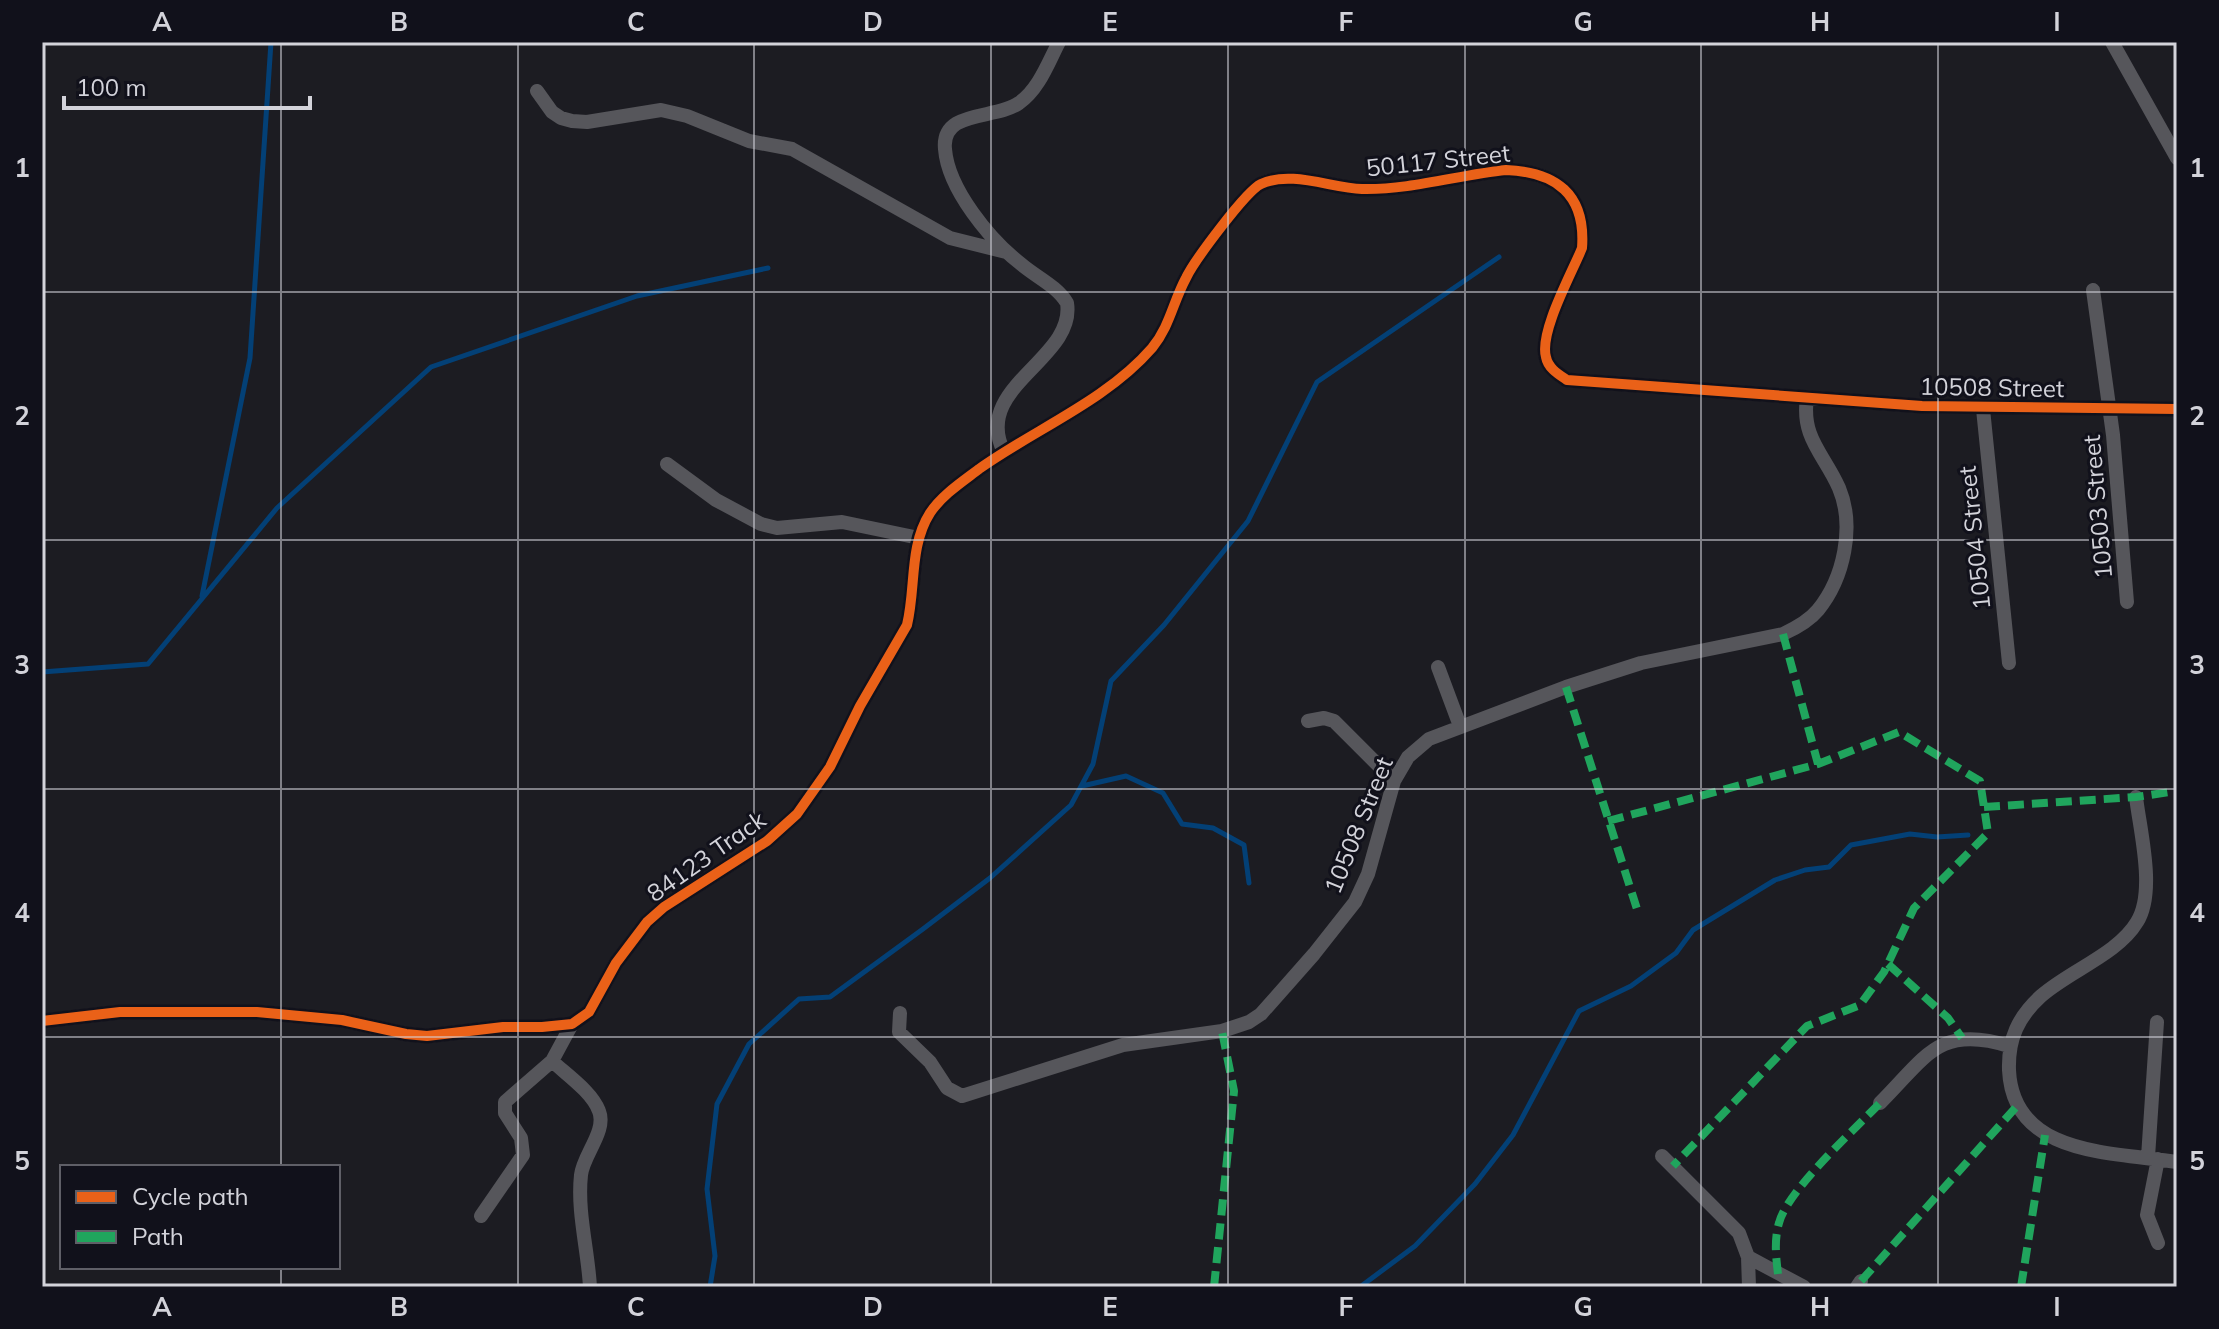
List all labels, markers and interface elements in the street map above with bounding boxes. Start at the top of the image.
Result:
text: A [152,5,172,38]
text: B [390,5,408,38]
text: C [627,5,645,38]
text: D [863,5,883,38]
text: E [1102,5,1118,38]
text: F [1339,5,1354,38]
text: G [1573,5,1593,38]
text: H [1810,5,1830,38]
text: I [2053,5,2061,38]
scale bar [64,60,310,110]
text: 100 m [76,72,147,102]
street label: 50117 Street [1365,138,1511,182]
text: 1 [14,151,30,184]
text: 1 [2189,151,2205,184]
street label: 10508 Street [1919,371,2065,403]
text: 2 [14,399,30,432]
text: 2 [2189,399,2205,432]
street label: 10503 Street [2076,434,2118,580]
street label: 10504 Street [1952,465,1996,611]
text: 3 [14,648,30,681]
text: 3 [2189,648,2205,681]
street label: 10508 Street [1317,752,1399,898]
street label: 84123 Track [641,804,772,908]
text: 4 [14,896,30,929]
text: 4 [2189,896,2205,929]
text: 5 [14,1144,30,1177]
text: 5 [2189,1144,2205,1177]
legend [60,1165,340,1269]
text: Cycle path [132,1181,249,1211]
text: Path [132,1221,184,1251]
text: A [152,1290,172,1323]
text: B [390,1290,408,1323]
text: C [627,1290,645,1323]
text: D [863,1290,883,1323]
text: E [1102,1290,1118,1323]
text: F [1339,1290,1354,1323]
text: G [1573,1290,1593,1323]
text: H [1810,1290,1830,1323]
text: I [2053,1290,2061,1323]

